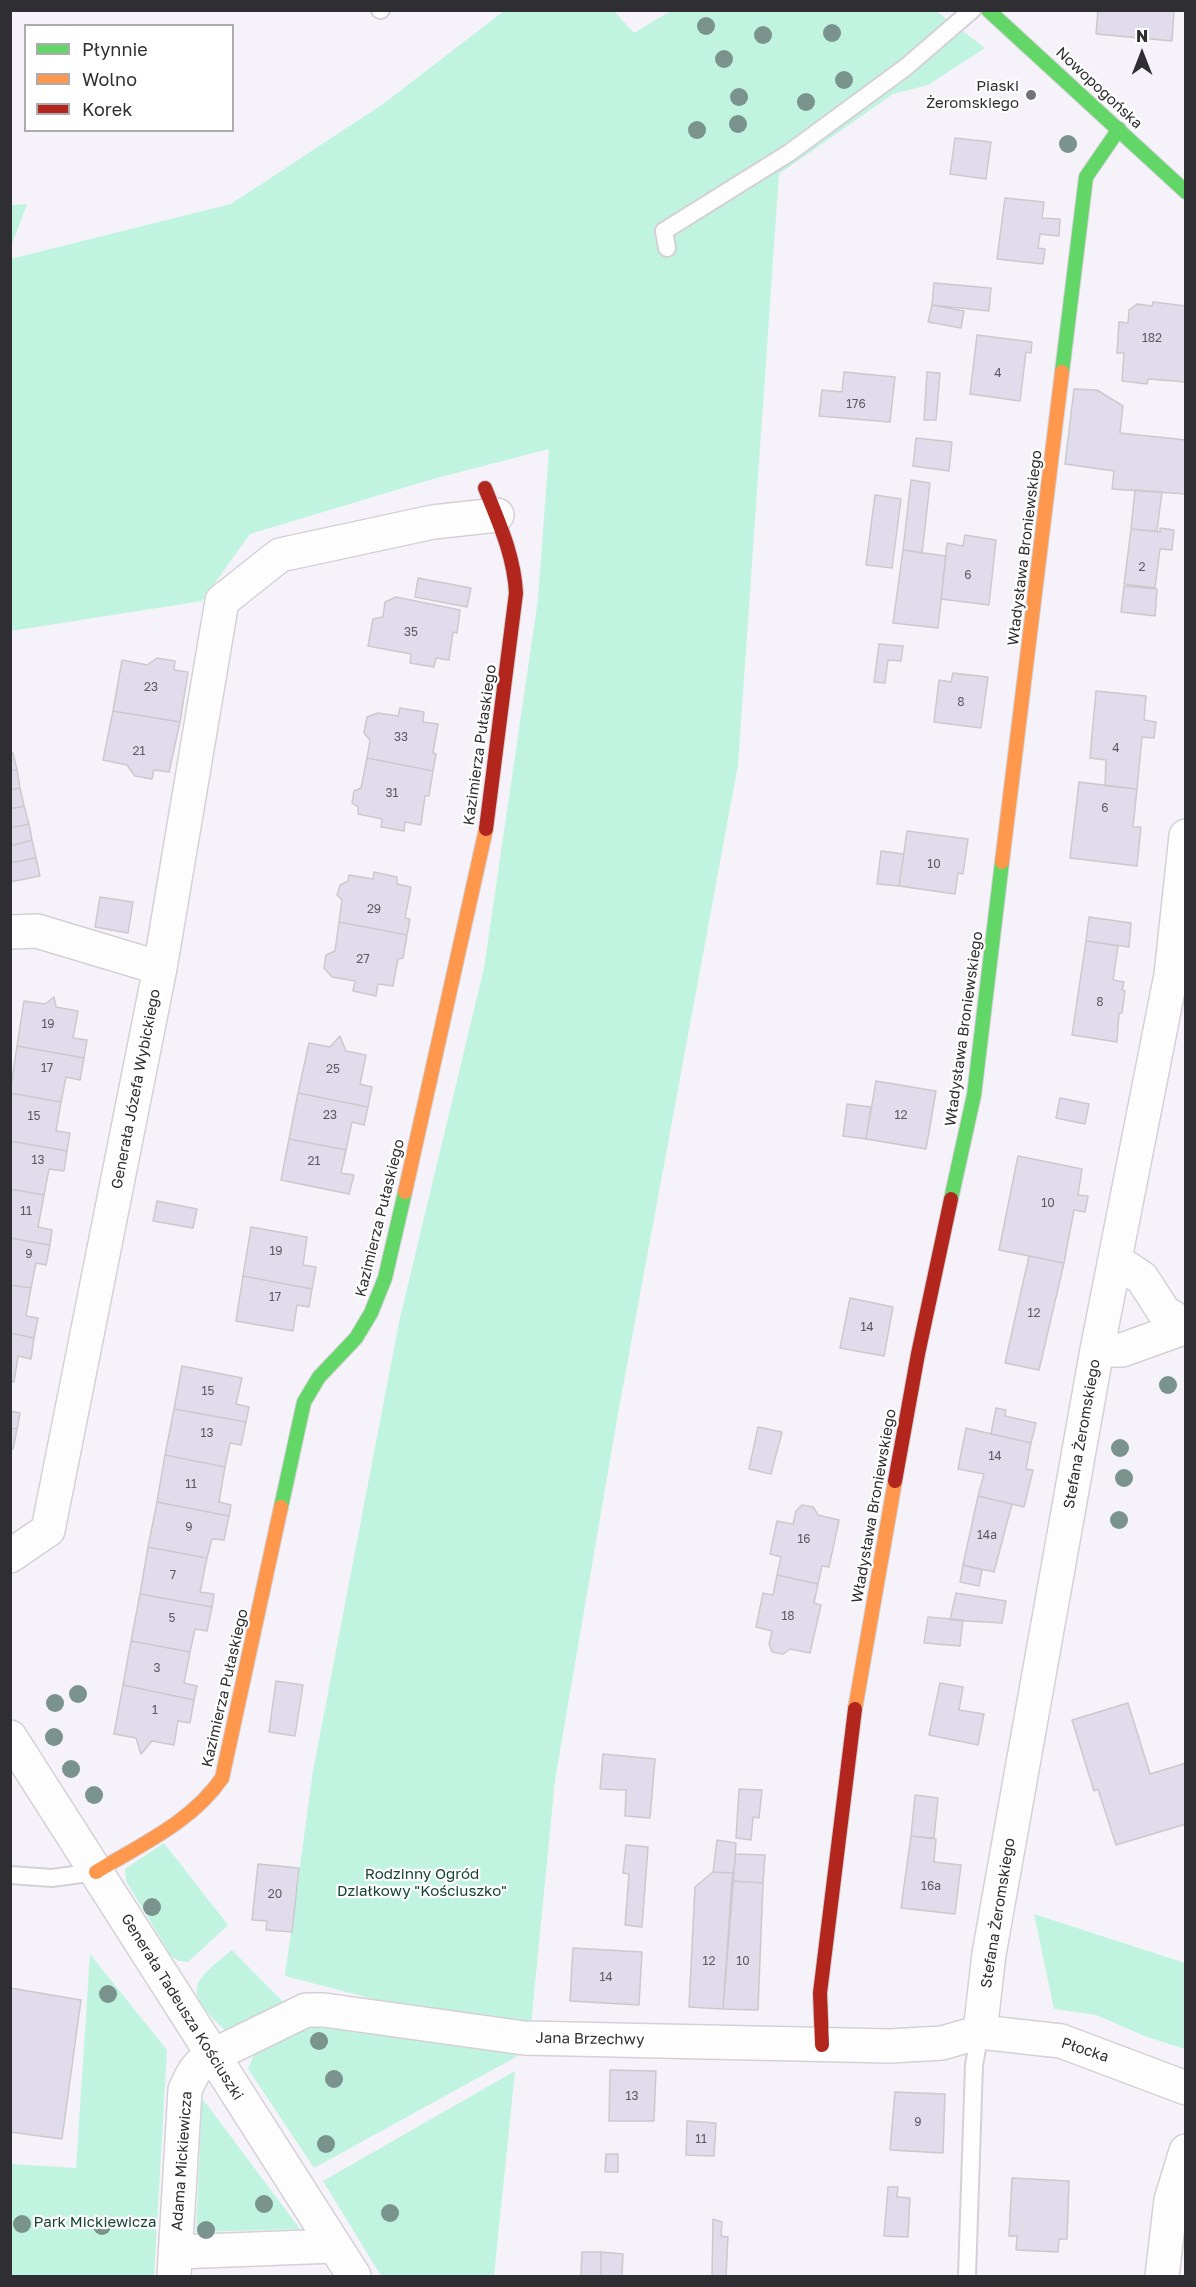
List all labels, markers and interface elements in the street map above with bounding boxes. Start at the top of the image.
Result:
legend [24,24,234,132]
north arrow [1112,24,1172,84]
text: N [1136,26,1148,46]
text: Płynnie [82,38,148,60]
street label: Nowopogońska [1052,43,1146,133]
text: Wolno [82,68,137,90]
place label: Piaski Żeromskiego [926,77,1019,112]
marker: Piaski Żeromskiego [1024,88,1038,102]
text: Korek [82,98,132,120]
house number: 182 [1142,331,1162,345]
house number: 4 [994,366,1002,380]
house number: 176 [846,397,866,411]
street label: Władysława Broniewskiego [1004,449,1046,647]
house number: 2 [1139,560,1145,574]
house number: 6 [964,568,972,582]
house number: 35 [404,625,418,639]
street label: Kazimierza Pułaskiego [460,664,500,826]
house number: 23 [144,680,158,694]
house number: 8 [957,695,965,709]
house number: 33 [394,730,408,744]
house number: 4 [1112,741,1120,755]
house number: 21 [133,744,145,758]
house number: 31 [386,786,398,800]
house number: 6 [1101,801,1109,815]
house number: 10 [927,857,941,871]
house number: 29 [367,902,381,916]
street label: Władysława Broniewskiego [941,930,987,1128]
house number: 27 [356,952,370,966]
street label: Generała Józefa Wybickiego [108,988,164,1190]
house number: 8 [1096,995,1104,1009]
house number: 19 [41,1017,55,1031]
house number: 17 [41,1061,53,1075]
house number: 25 [326,1062,340,1076]
house number: 23 [323,1108,337,1122]
house number: 12 [895,1108,907,1122]
house number: 15 [28,1109,40,1123]
street label: Kazimierza Pułaskiego [352,1137,408,1299]
house number: 13 [32,1153,44,1167]
house number: 21 [308,1154,320,1168]
house number: 10 [1041,1196,1055,1210]
house number: 11 [20,1204,32,1218]
house number: 19 [269,1244,283,1258]
house number: 9 [25,1247,33,1261]
house number: 17 [269,1290,281,1304]
house number: 12 [1028,1306,1040,1320]
house number: 14 [860,1320,874,1334]
street label: Stefana Żeromskiego [1060,1358,1104,1510]
house number: 15 [202,1384,214,1398]
street label: Władysława Broniewskiego [848,1408,900,1604]
house number: 13 [201,1426,213,1440]
house number: 14 [988,1449,1002,1463]
house number: 11 [185,1477,197,1491]
house number: 9 [185,1520,193,1534]
house number: 14a [977,1528,997,1542]
house number: 16 [797,1532,811,1546]
house number: 7 [170,1568,176,1582]
street label: Kazimierza Pułaskiego [198,1607,252,1769]
house number: 18 [781,1609,795,1623]
house number: 5 [169,1611,175,1625]
house number: 3 [153,1661,161,1675]
house number: 1 [152,1703,158,1717]
street label: Stefana Żeromskiego [977,1837,1019,1989]
park label: Rodzinny Ogród Działkowy "Kościuszko" [337,1865,507,1900]
house number: 16a [921,1879,941,1893]
house number: 20 [268,1887,282,1901]
street label: Generała Tadeusza Kościuszki [117,1911,247,2103]
house number: 12 [703,1954,715,1968]
house number: 10 [736,1954,750,1968]
house number: 14 [599,1970,613,1984]
street label: Jana Brzechwy [535,2029,645,2049]
street label: Płocka [1059,2034,1111,2066]
house number: 13 [626,2089,638,2103]
street label: Adama Mickiewicza [168,2091,196,2231]
house number: 9 [914,2115,922,2129]
house number: 11 [695,2132,707,2146]
park label: Park Mickiewicza [34,2213,156,2231]

